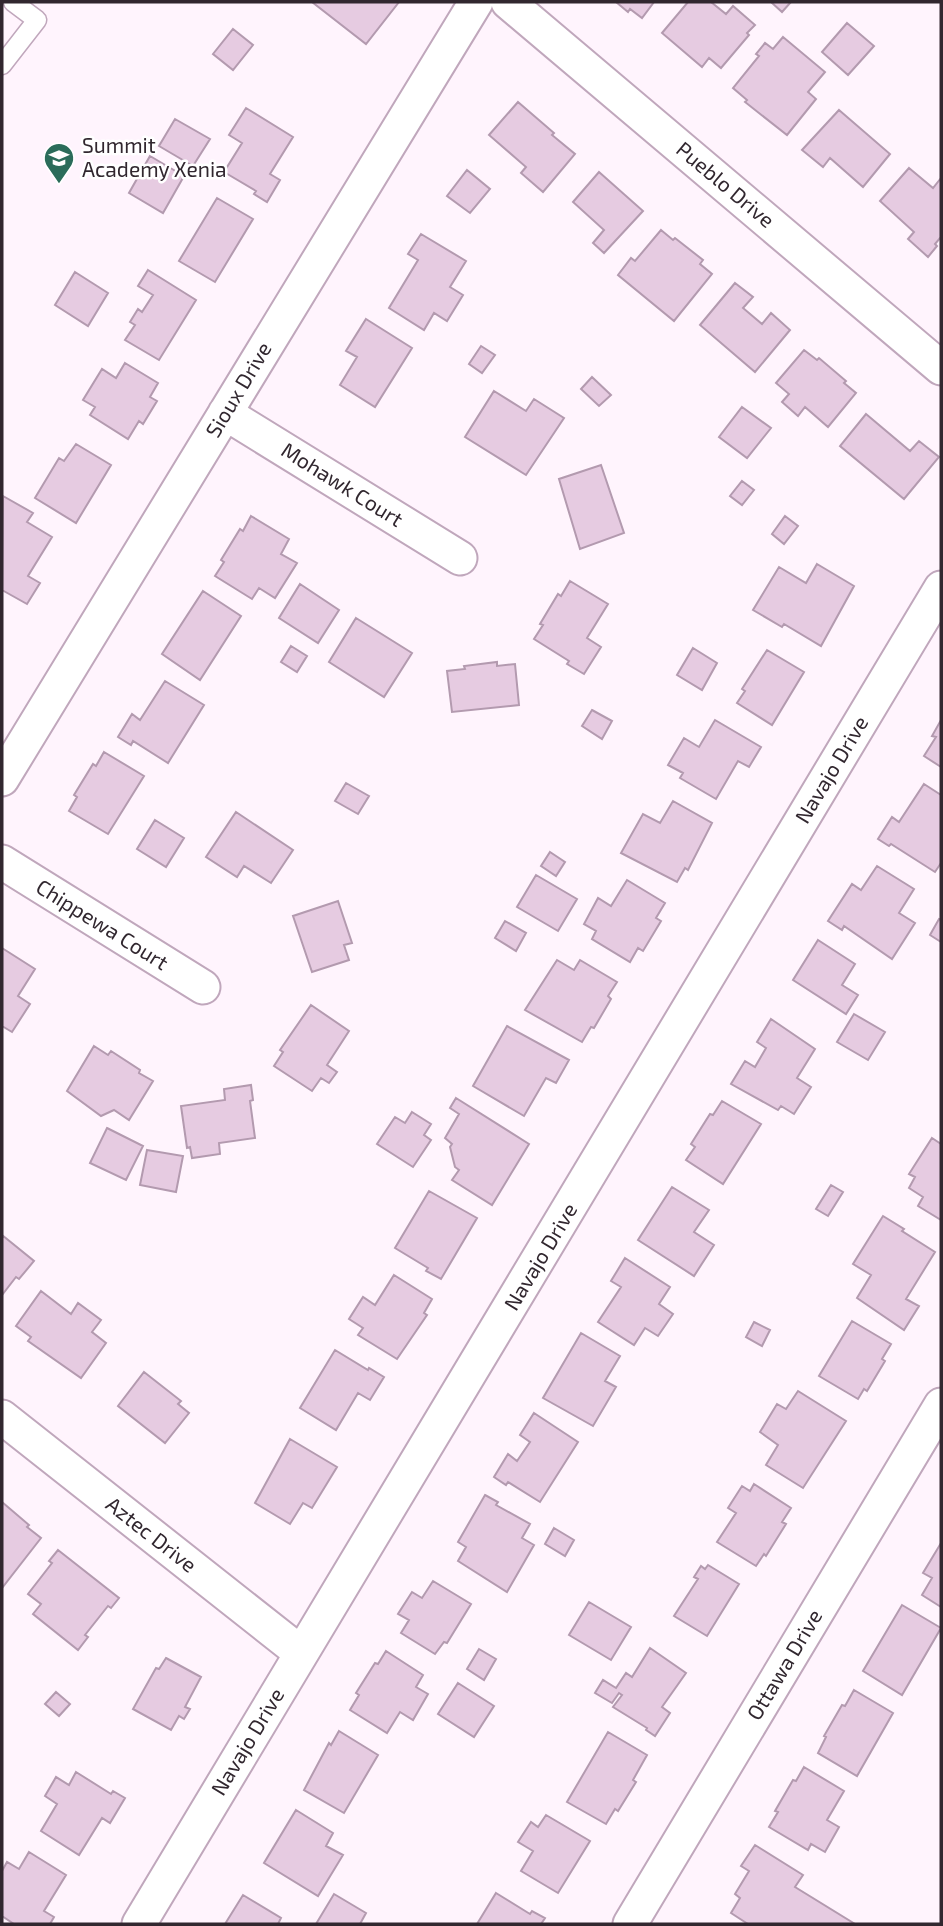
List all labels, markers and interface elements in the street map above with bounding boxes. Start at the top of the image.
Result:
place label: Summit Academy Xenia [82,132,227,181]
street label: Pueblo Drive [672,136,780,232]
school or university icon: Summit Academy Xenia [42,141,76,185]
street label: Sioux Drive [200,337,276,441]
street label: Mohawk Court [277,436,408,531]
street label: Navajo Drive [789,711,873,828]
street label: Chippewa Court [32,873,173,974]
street label: Navajo Drive [498,1198,582,1315]
street label: Aztec Drive [102,1491,202,1577]
street label: Ottawa Drive [741,1604,827,1724]
street label: Navajo Drive [205,1683,289,1800]

